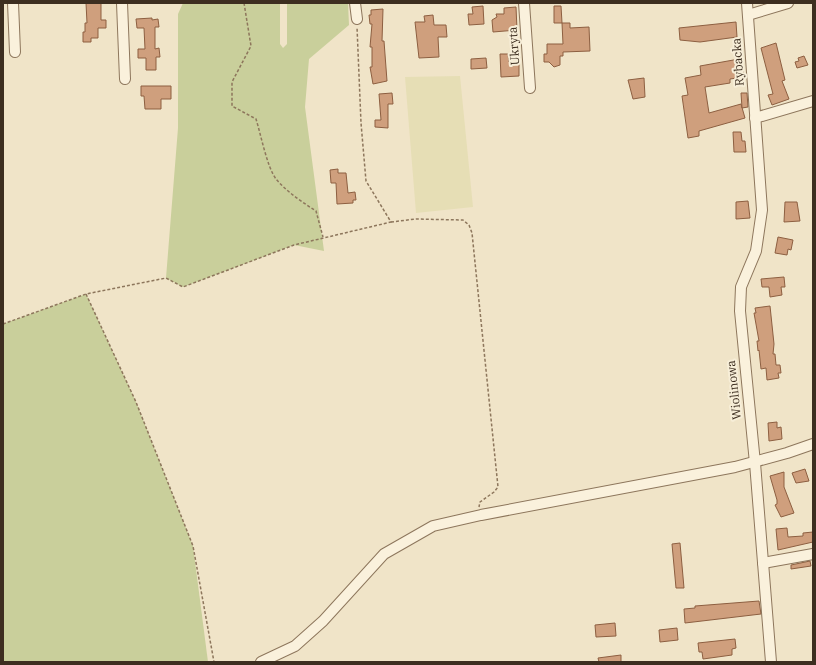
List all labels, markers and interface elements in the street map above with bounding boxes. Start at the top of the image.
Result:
street label: Ukryta [505,26,522,66]
street label: Rybacka [728,37,747,87]
street label: Wiolinowa [723,359,744,420]

